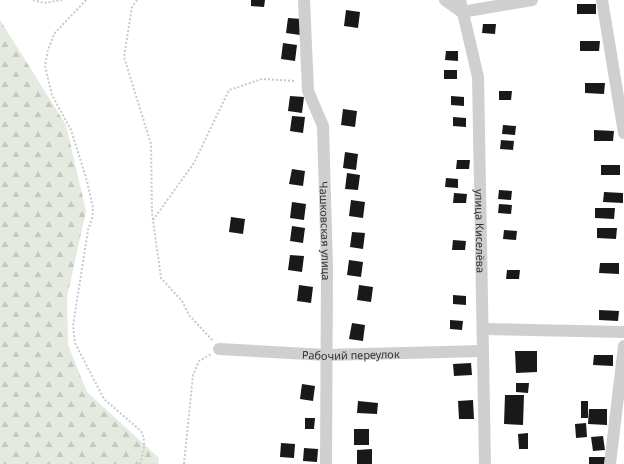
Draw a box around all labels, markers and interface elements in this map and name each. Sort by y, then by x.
street label: Чашковская улица [317,181,335,281]
street label: улица Киселёва [473,189,489,273]
street label: Рабочий переулок [302,346,400,363]

